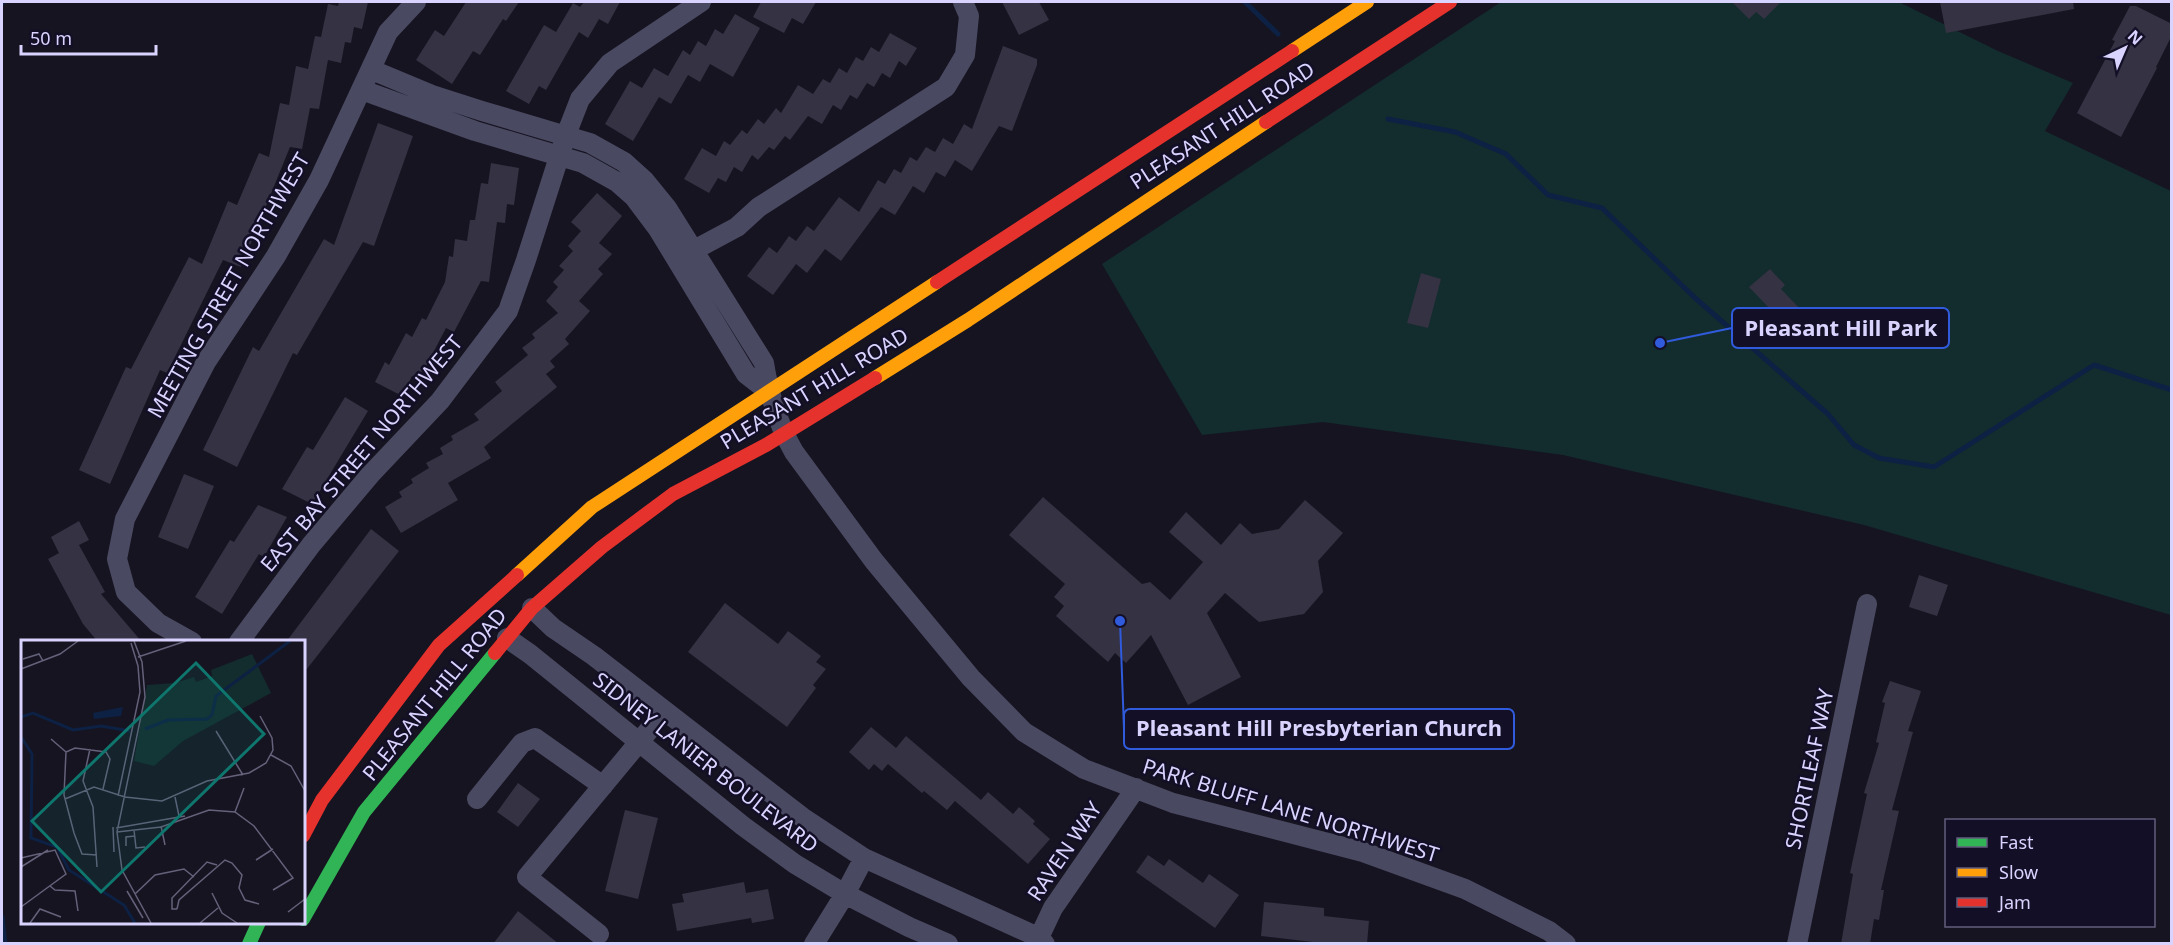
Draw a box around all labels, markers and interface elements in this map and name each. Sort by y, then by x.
scale bar [21,18,156,56]
north arrow [2095,18,2155,78]
text: N [2123,25,2148,50]
text: 50 m [30,26,72,50]
street label: PLEASANT HILL ROAD [1124,55,1320,195]
street label: MEETING STREET NORTHWEST [140,147,316,423]
callout: Pleasant Hill Park [1732,308,1949,348]
text: Pleasant Hill Park [1745,312,1938,342]
street label: PLEASANT HILL ROAD [715,321,913,455]
street label: EAST BAY STREET NORTHWEST [254,329,469,577]
street label: PLEASANT HILL ROAD [356,602,512,786]
inset map [21,640,304,924]
street label: SIDNEY LANIER BOULEVARD [588,665,824,859]
street label: SHORTLEAF WAY [1778,686,1840,852]
callout: Pleasant Hill Presbyterian Church [1124,709,1514,749]
text: Pleasant Hill Presbyterian Church [1136,712,1502,742]
street label: PARK BLUFF LANE NORTHWEST [1140,752,1443,869]
street label: RAVEN WAY [1020,796,1108,906]
legend [1945,819,2155,927]
text: Fast [1999,830,2034,854]
text: Slow [1999,860,2038,884]
text: Jam [1997,890,2031,914]

